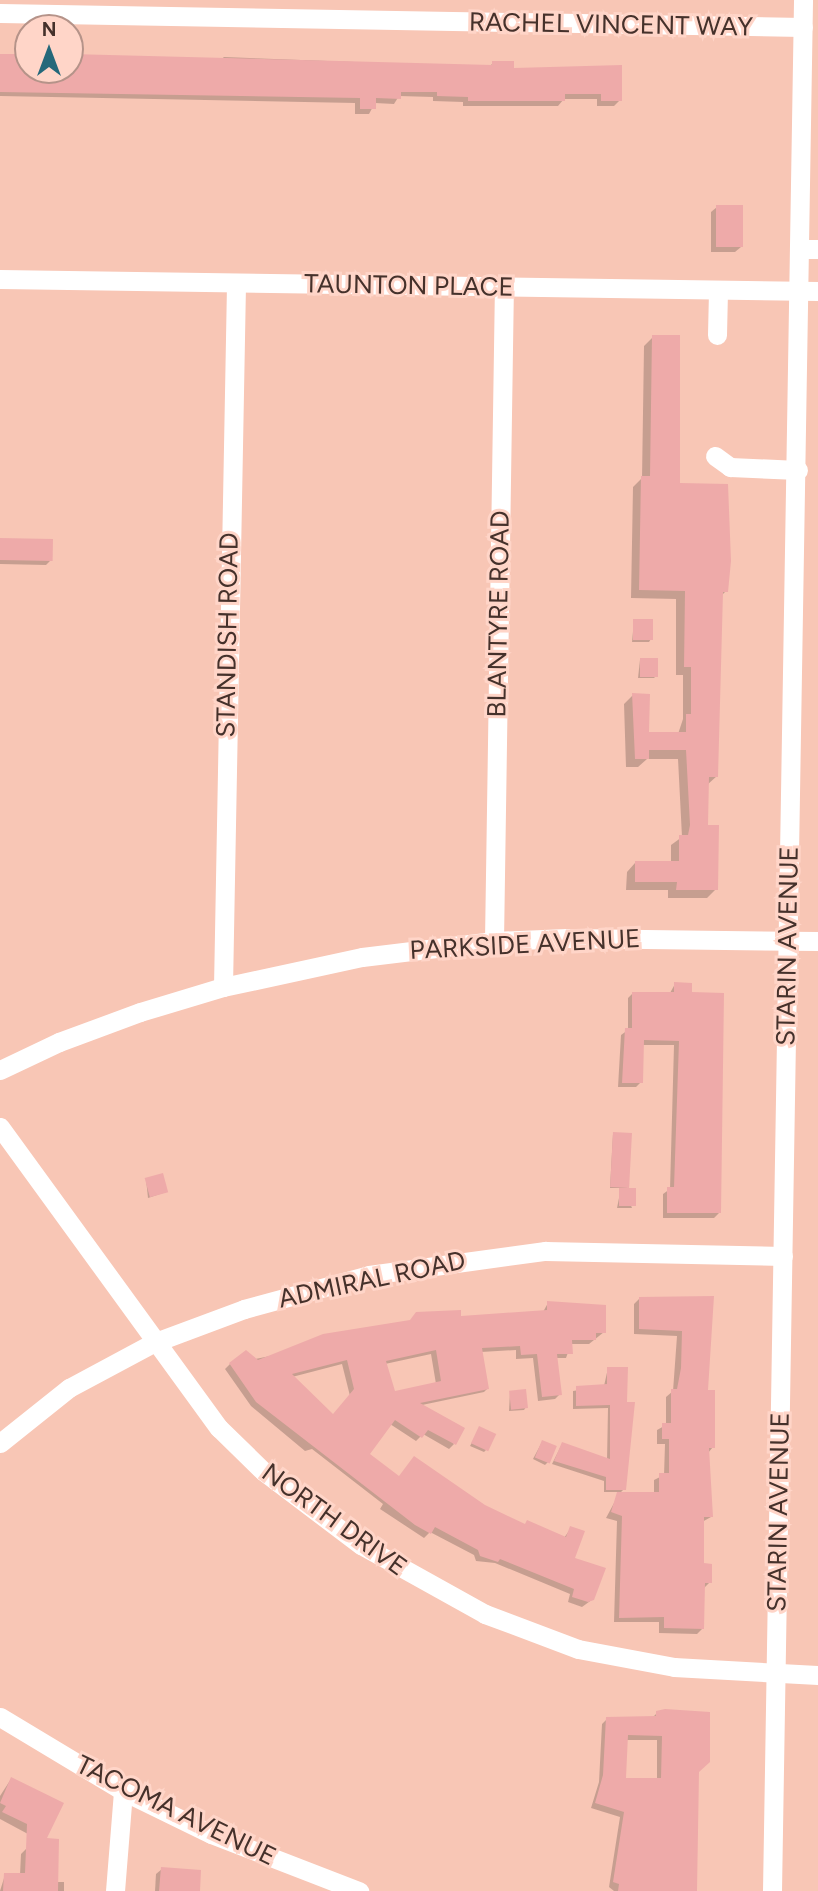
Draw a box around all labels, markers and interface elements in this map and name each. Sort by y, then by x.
street label: RACHEL VINCENT WAY [469,7,753,43]
north arrow [14,14,84,84]
text: N [42,18,56,41]
street label: TAUNTON PLACE [304,269,514,303]
street label: BLANTYRE ROAD [482,510,516,718]
street label: STANDISH ROAD [211,532,245,738]
street label: STARIN AVENUE [771,846,805,1046]
street label: PARKSIDE AVENUE [409,923,641,967]
street label: ADMIRAL ROAD [276,1245,468,1315]
street label: STARIN AVENUE [762,1412,796,1612]
street label: NORTH DRIVE [255,1457,413,1583]
street label: TACOMA AVENUE [71,1749,281,1873]

